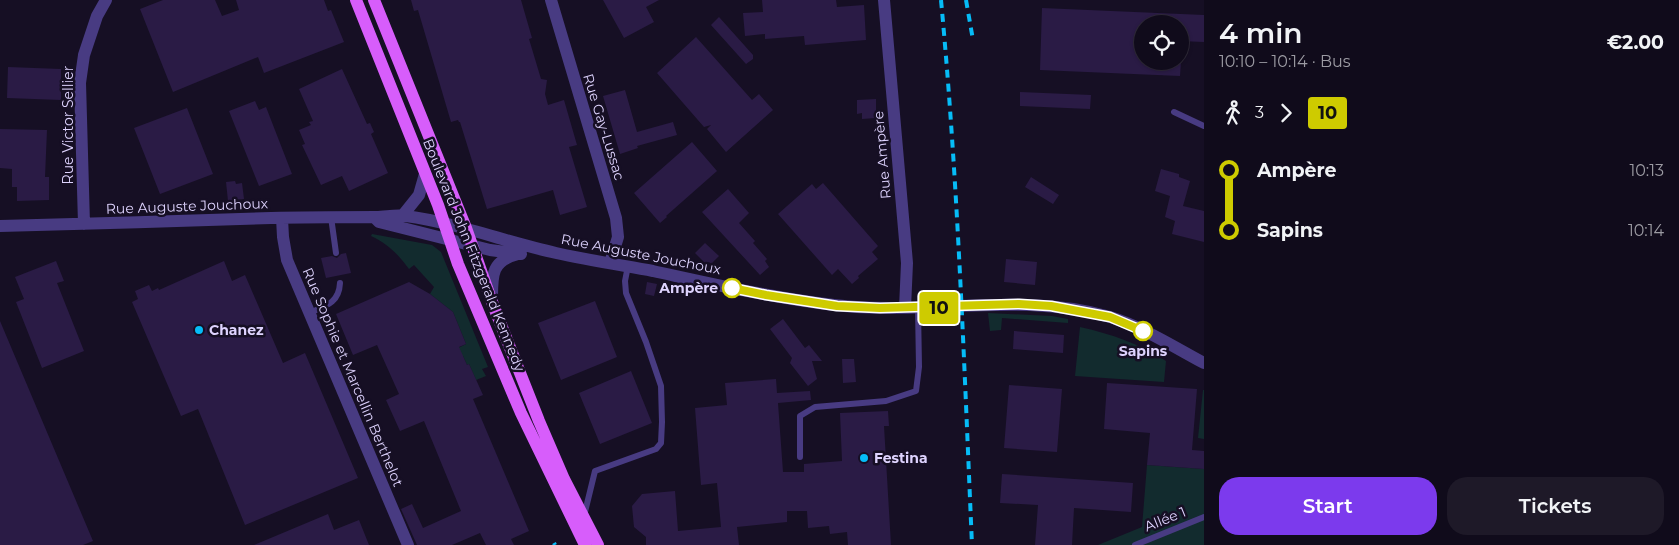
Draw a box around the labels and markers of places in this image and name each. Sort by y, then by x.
marker: Ampère [722,278,742,298]
place label: Ampère [658,279,718,297]
place label: Chanez [209,321,264,339]
marker: Sapins [1133,321,1153,341]
marker: Chanez [193,324,205,336]
place label: Sapins [1119,342,1168,360]
place label: Festina [874,449,928,467]
marker: Festina [858,452,870,464]

